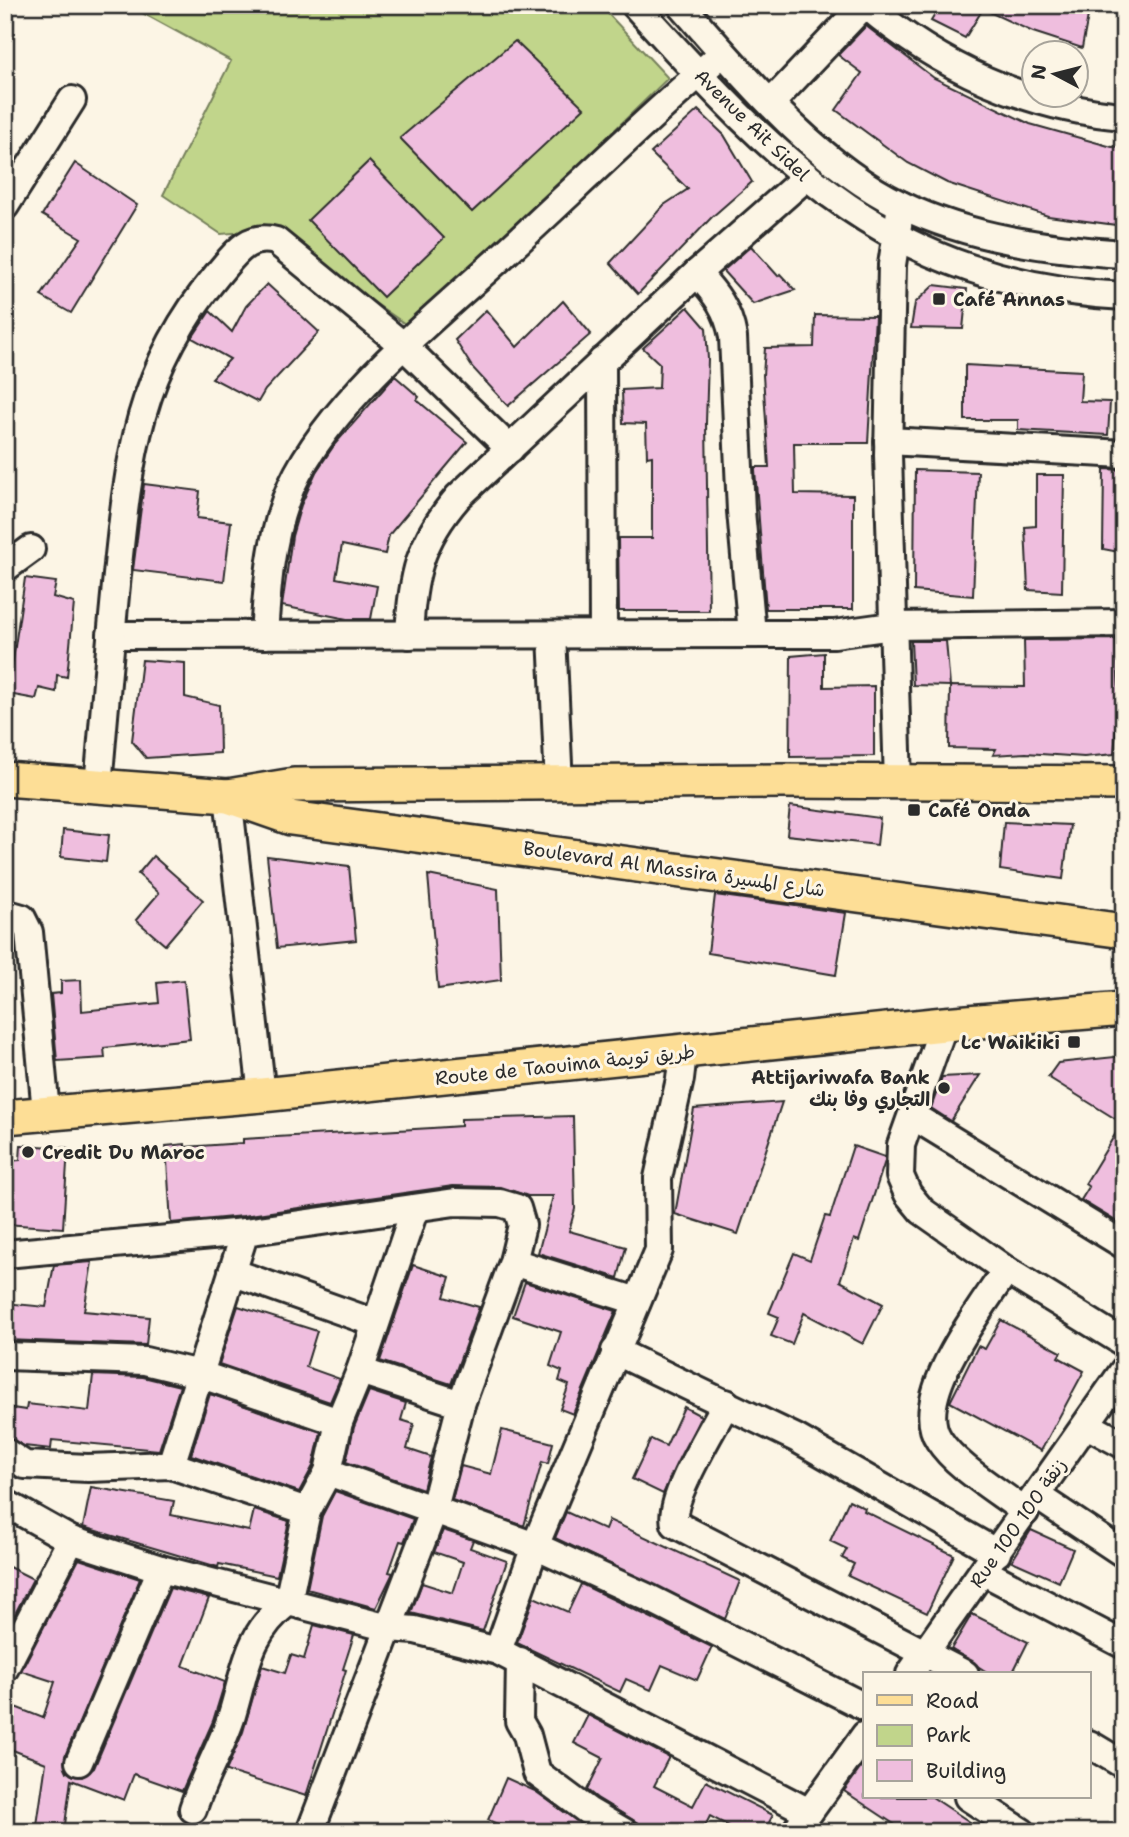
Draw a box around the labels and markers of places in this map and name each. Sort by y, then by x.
place label: Café Annas [953,287,1065,312]
marker: Café Annas [931,291,947,307]
place label: Café Onda [928,798,1030,823]
marker: Café Onda [906,802,922,818]
place label: Lc Waikiki [961,1030,1060,1055]
marker: Lc Waikiki [1066,1034,1082,1050]
place label: Attijariwafa Bank التجاري وفا بنك [751,1065,930,1114]
marker: Attijariwafa Bank التجاري وفا بنك [936,1080,952,1096]
place label: Credit Du Maroc [42,1140,205,1165]
marker: Credit Du Maroc [20,1144,36,1160]

